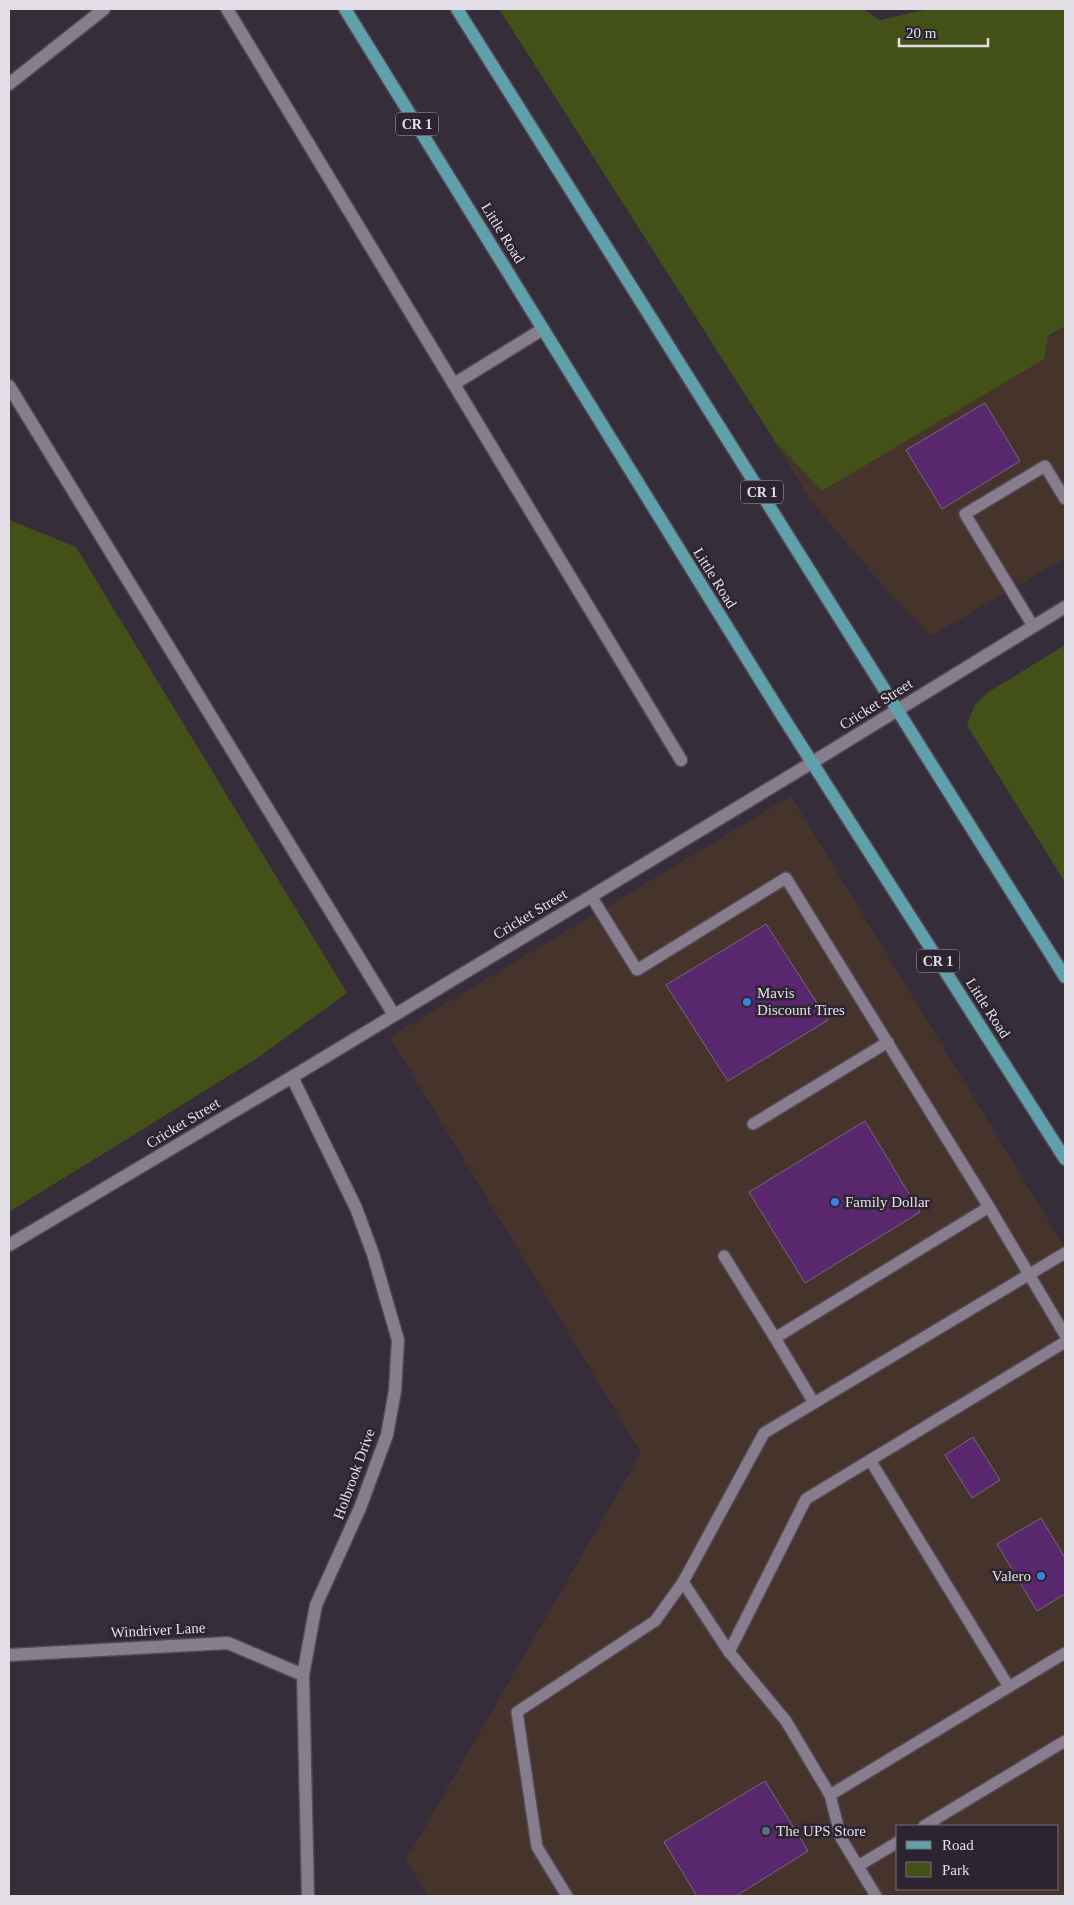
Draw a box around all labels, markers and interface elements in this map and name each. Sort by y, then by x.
scale bar [899,15,988,47]
text: 20 m [906,25,937,41]
road number: CR 1 [396,112,438,136]
street label: Little Road [478,200,528,266]
road number: CR 1 [741,481,783,504]
street label: Little Road [690,545,740,611]
street label: Cricket Street [837,675,916,733]
street label: Cricket Street [490,885,570,942]
road number: CR 1 [917,949,959,972]
street label: Little Road [963,975,1013,1041]
place label: Mavis Discount Tires [757,985,845,1018]
marker: Mavis Discount Tires [741,996,753,1008]
street label: Cricket Street [143,1094,223,1151]
place label: Family Dollar [845,1194,930,1210]
marker: Family Dollar [829,1196,841,1208]
street label: Holbrook Drive [330,1426,378,1522]
place label: Valero [992,1568,1031,1584]
marker: Valero [1035,1570,1047,1582]
street label: Windriver Lane [110,1620,206,1640]
place label: The UPS Store [776,1823,866,1839]
marker: The UPS Store [760,1825,772,1837]
legend [896,1825,1059,1890]
text: Road [942,1837,974,1853]
text: Park [942,1862,970,1878]

